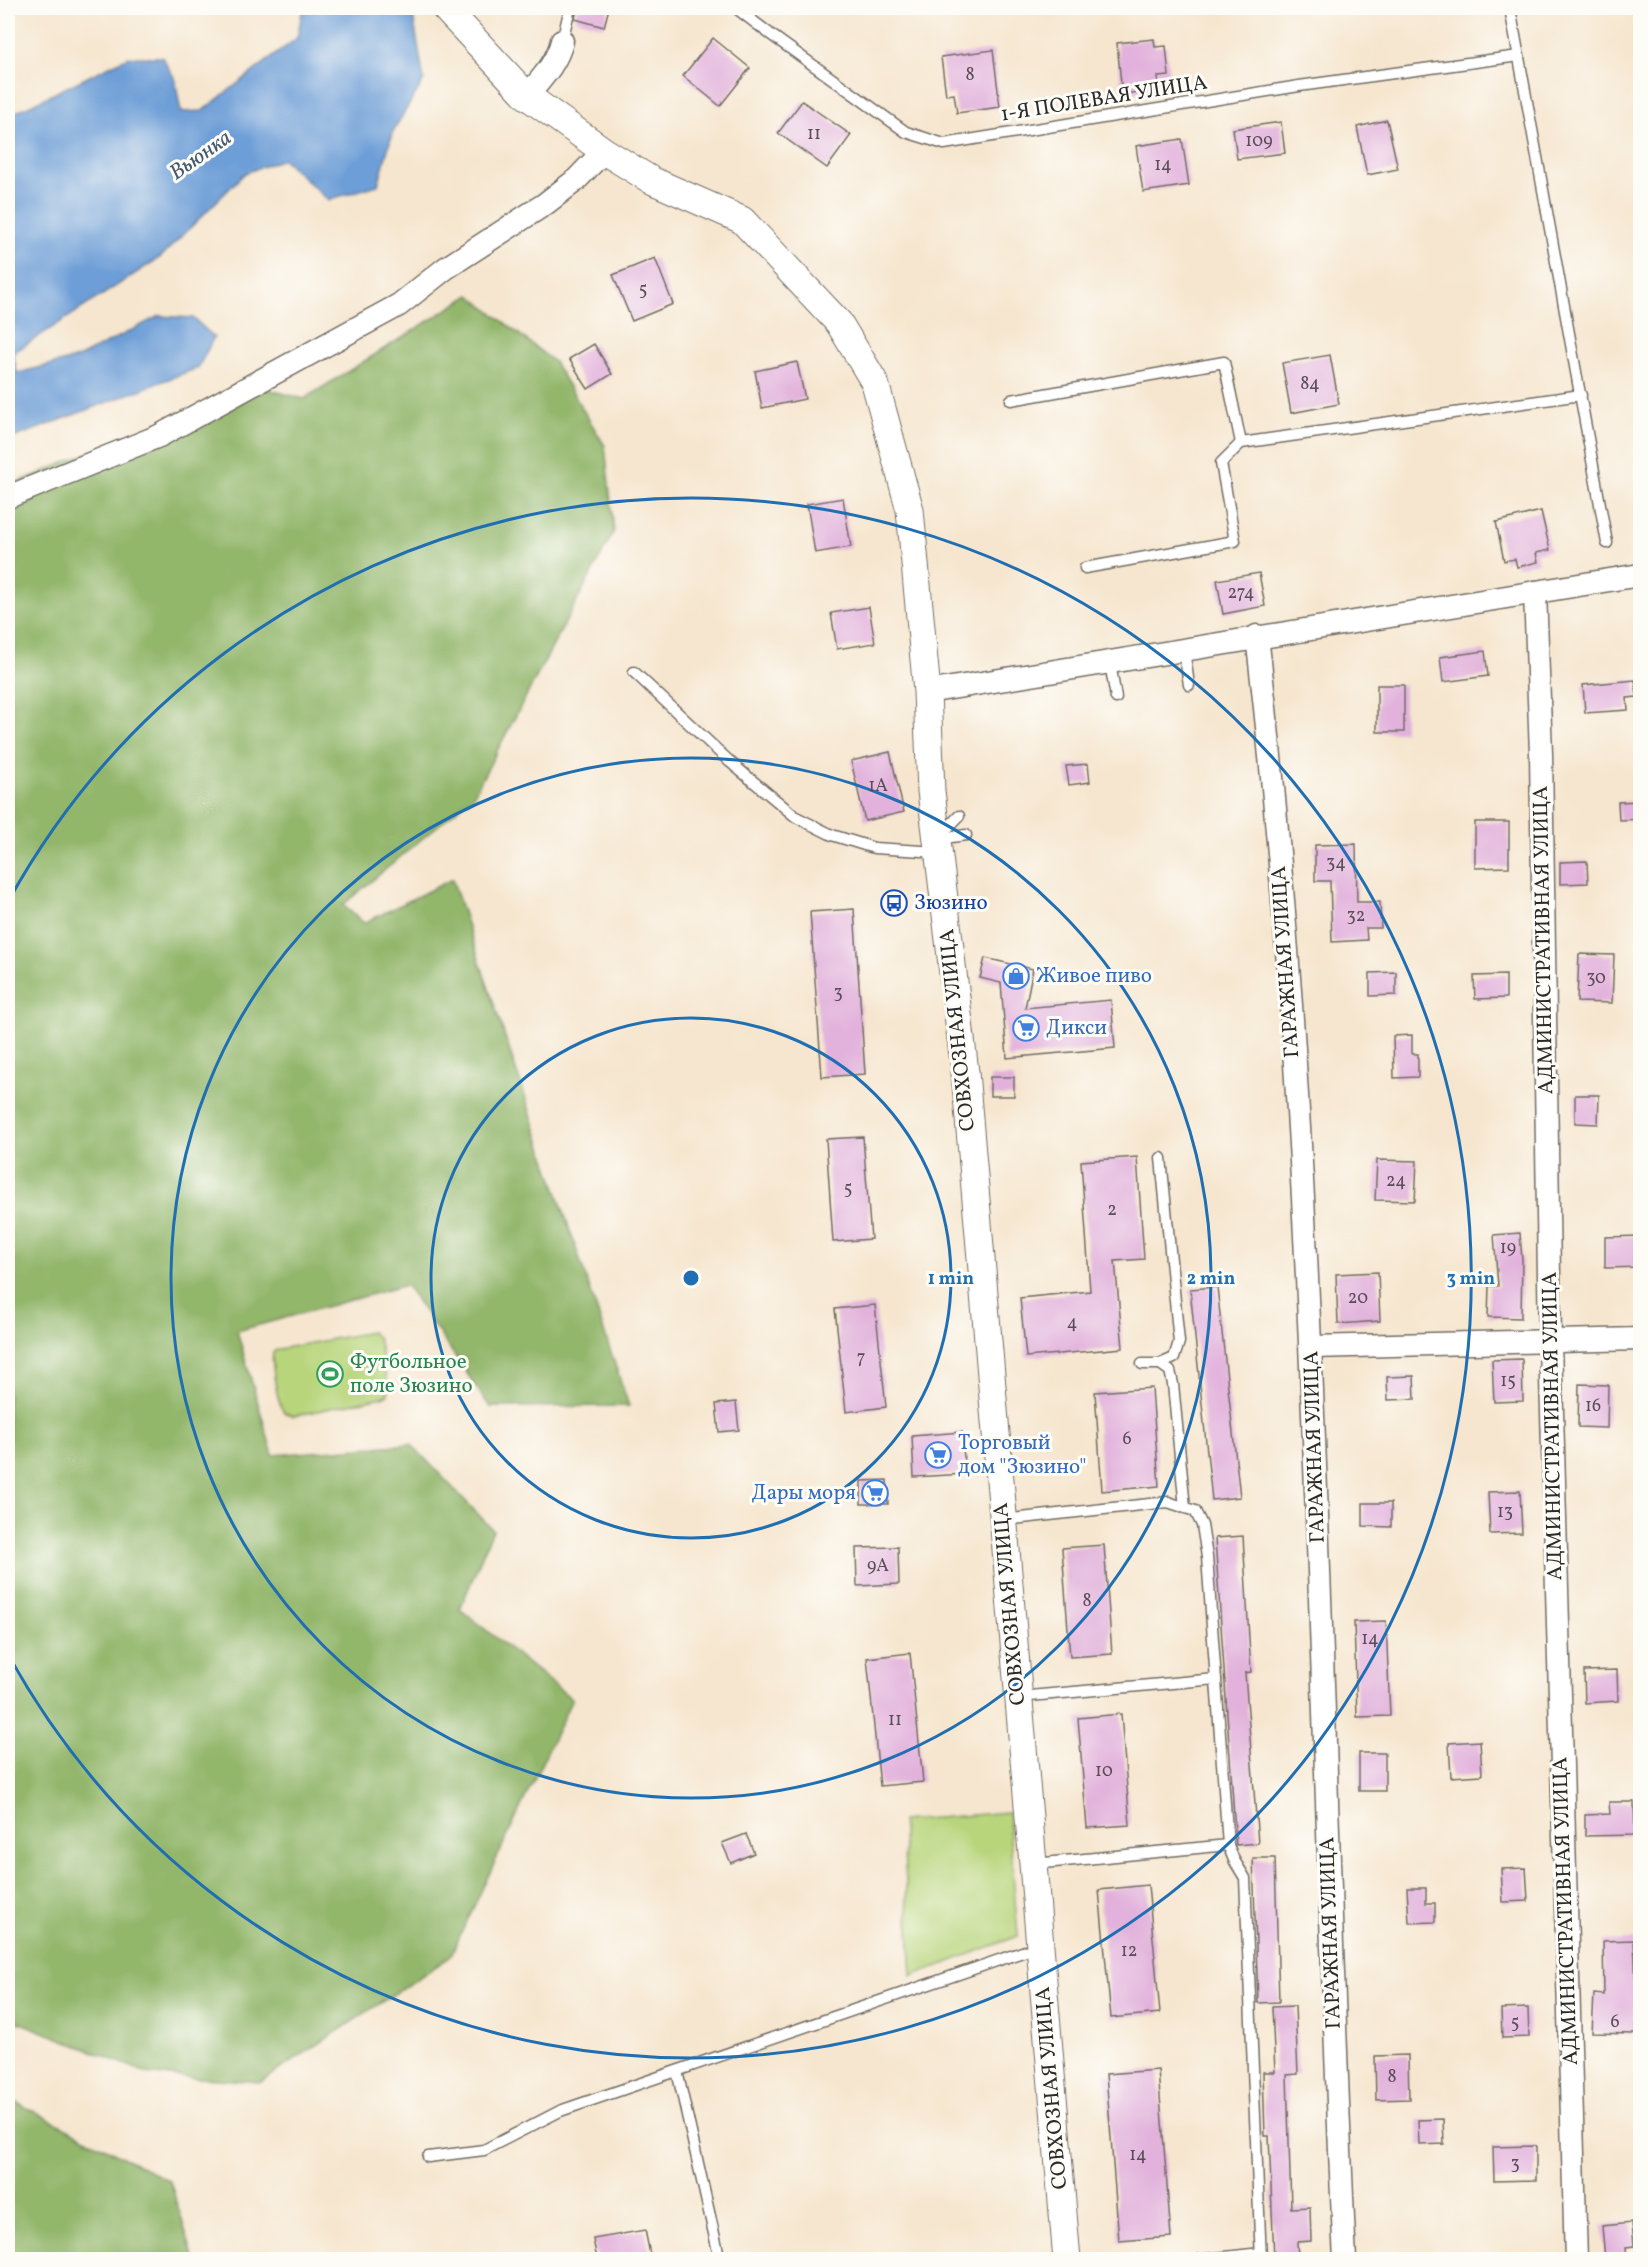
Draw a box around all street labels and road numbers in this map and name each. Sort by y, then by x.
street label: 1-Я ПОЛЕВАЯ УЛИЦА [999,68,1210,130]
street label: АДМИНИСТРАТИВНАЯ УЛИЦА [1527,785,1561,1094]
street label: ГАРАЖНАЯ УЛИЦА [1265,865,1307,1059]
street label: СОВХОЗНАЯ УЛИЦА [933,927,983,1133]
street label: АДМИНИСТРАТИВНАЯ УЛИЦА [1536,1271,1570,1580]
street label: ГАРАЖНАЯ УЛИЦА [1297,1350,1333,1544]
street label: СОВХОЗНАЯ УЛИЦА [987,1501,1033,1707]
street label: АДМИНИСТРАТИВНАЯ УЛИЦА [1546,1756,1586,2066]
street label: ГАРАЖНАЯ УЛИЦА [1313,1836,1349,2030]
street label: СОВХОЗНАЯ УЛИЦА [1029,1985,1075,2191]

